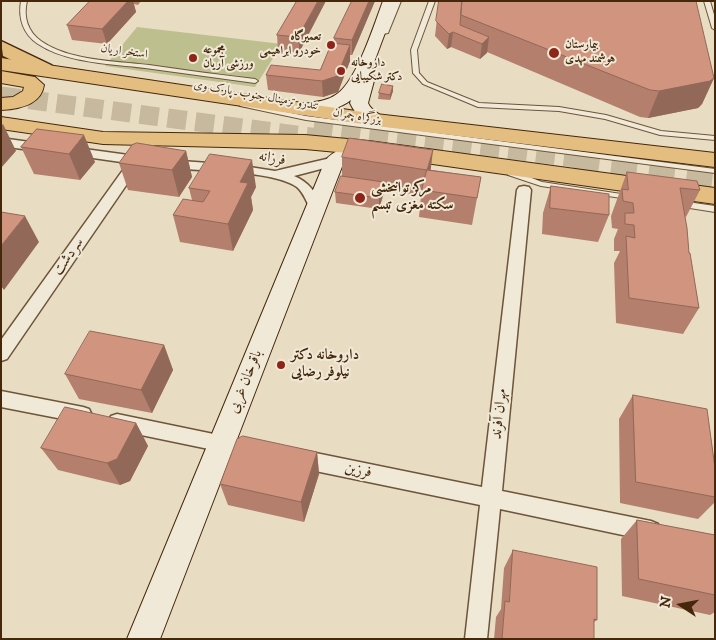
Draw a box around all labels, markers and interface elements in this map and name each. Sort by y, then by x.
place label: تعمیرگاه خودرو ابراهیمی [260,31,321,59]
marker: تعمیرگاه خودرو ابراهیمی [325,39,337,51]
place label: بیمارستان هوشمند مهدی [565,39,615,67]
street label: استخر اریان [100,42,148,62]
place label: مجموعه ورزشی آریان [203,44,254,72]
marker: بیمارستان هوشمند مهدی [547,46,561,60]
marker: مجموعه ورزشی آریان [187,52,199,64]
place label: داروخانه دکتر شکیبایی [351,57,402,85]
marker: داروخانه دکتر شکیبایی [335,65,347,77]
street label: تندرو ترمینال جنوب ـ پارک وی [192,78,320,114]
street label: بزرگراه چمران [332,106,382,128]
street label: فرزانه [257,148,287,170]
place label: مرکز توانبخشی سکته مغزی تبسم [371,180,454,215]
marker: مرکز توانبخشی سکته مغزی تبسم [353,191,367,205]
street label: سردشت [50,235,88,279]
place label: داروخانه دکتر نیلوفر رضایی [291,347,359,382]
street label: باقرخان غربی [225,348,267,416]
marker: داروخانه دکتر نیلوفر رضایی [275,359,287,371]
street label: مهران آفرند [488,388,512,440]
street label: فرزین [343,460,373,482]
north arrow [656,580,706,630]
text: N [656,595,676,609]

